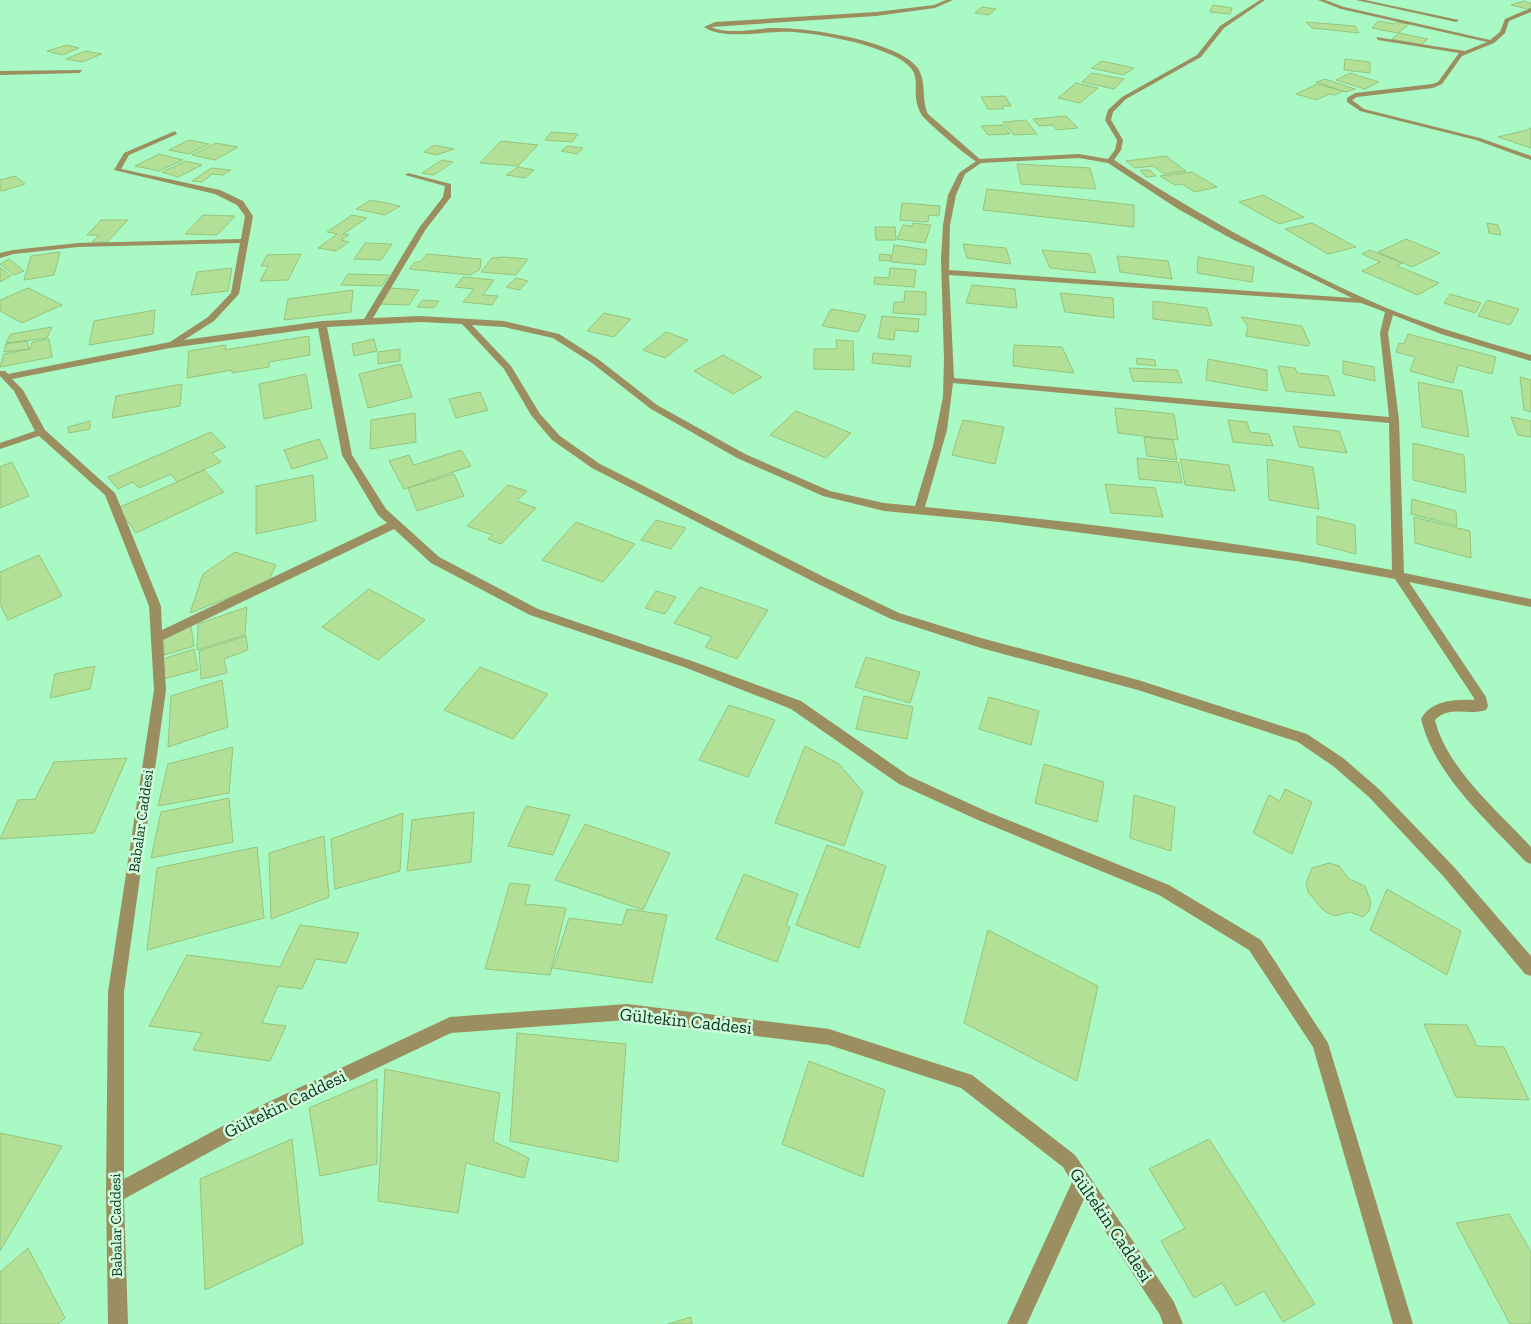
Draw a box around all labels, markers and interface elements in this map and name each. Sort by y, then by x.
street label: Babalar Caddesi [125,769,157,873]
street label: Gültekin Caddesi [619,1003,753,1039]
street label: Gültekin Caddesi [221,1065,349,1143]
street label: Gültekin Caddesi [1065,1164,1157,1286]
street label: Babalar Caddesi [106,1173,126,1277]

